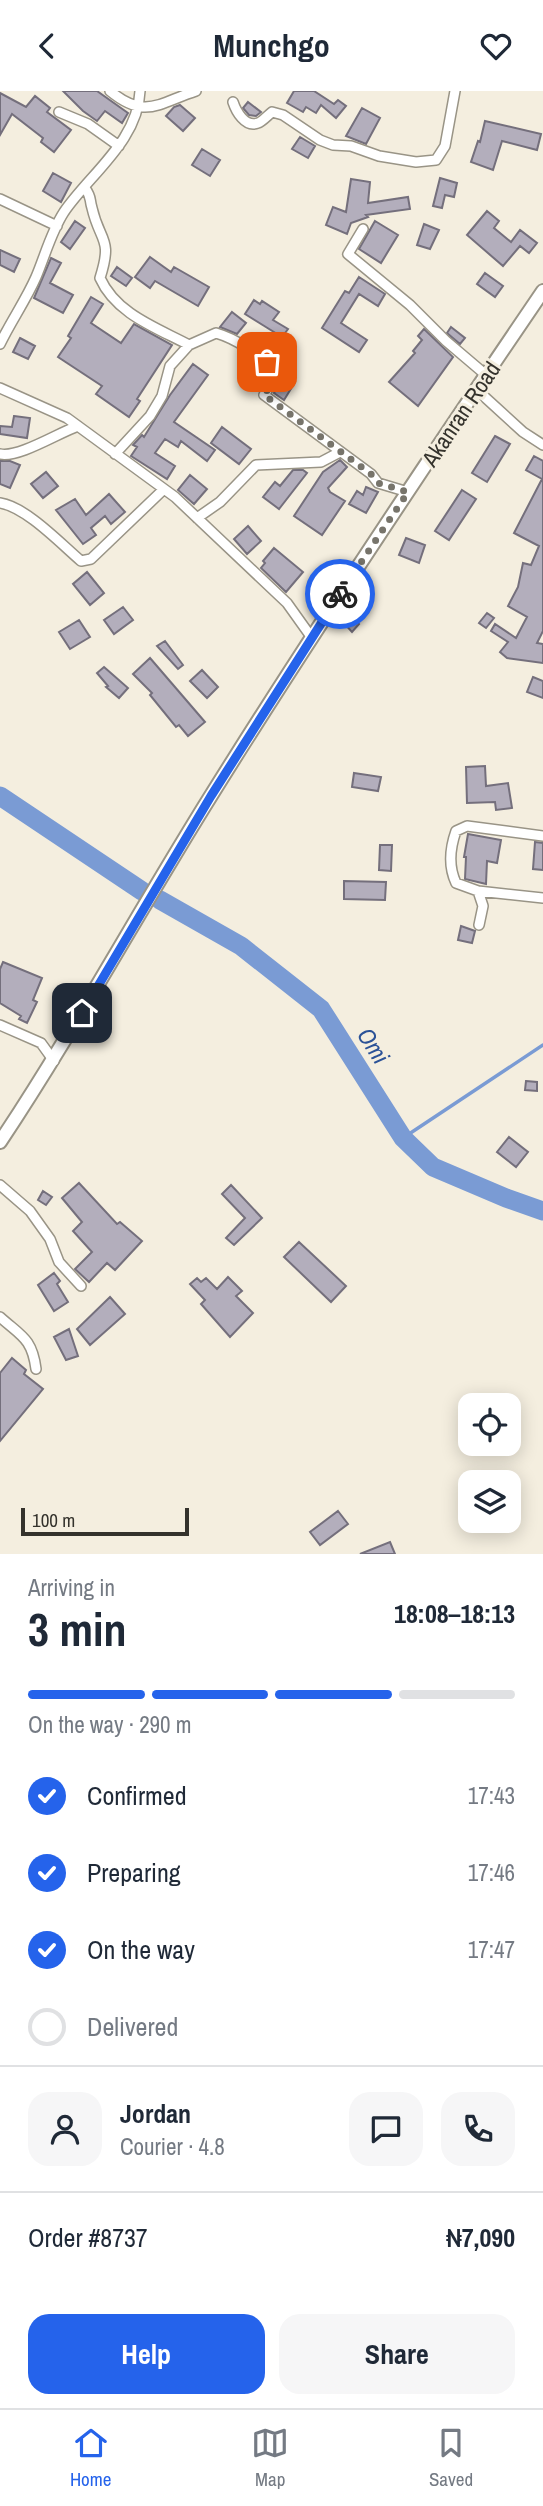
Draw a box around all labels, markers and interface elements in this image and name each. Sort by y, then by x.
text: Munchgo [213,24,330,67]
icon: back [28,27,66,65]
icon: heart [477,27,515,65]
pin [237,332,297,392]
icon: bag [248,343,286,381]
street label: Akanran Road [413,355,507,473]
courier [305,559,375,629]
icon: bike [321,575,359,613]
pin [52,983,112,1043]
icon: home [63,994,101,1032]
water label: Omi [350,1021,398,1070]
map controls [458,1393,521,1533]
button: locate [458,1393,521,1456]
button: layers [458,1470,521,1533]
scale bar [21,1505,189,1537]
text: 100 m [32,1507,75,1533]
text: Arriving in [28,1572,115,1603]
text: 18:08–18:13 [394,1596,515,1631]
text: 3 min [28,1598,127,1660]
text: On the way · 290 m [28,1709,192,1740]
icon: check [28,1777,66,1815]
text: Confirmed [87,1778,187,1813]
text: 17:43 [468,1780,515,1811]
icon: check [28,1854,66,1892]
text: Preparing [87,1855,181,1890]
text: 17:46 [468,1857,515,1888]
icon: check [28,1931,66,1969]
text: On the way [87,1932,195,1967]
text: 17:47 [468,1934,515,1965]
text: Delivered [87,2009,178,2044]
button: person [28,2092,102,2166]
button: chat [349,2092,423,2166]
button: phone [441,2092,515,2166]
text: Jordan [120,2096,191,2131]
text: Courier · 4.8 [120,2131,225,2162]
text: Order #8737 [28,2220,148,2255]
text: ₦7,090 [446,2220,515,2255]
button: Help [28,2314,265,2394]
button: Share [279,2314,515,2394]
tab: Home [70,2424,111,2492]
tab: Map [251,2424,289,2492]
tab: Saved [429,2424,473,2492]

